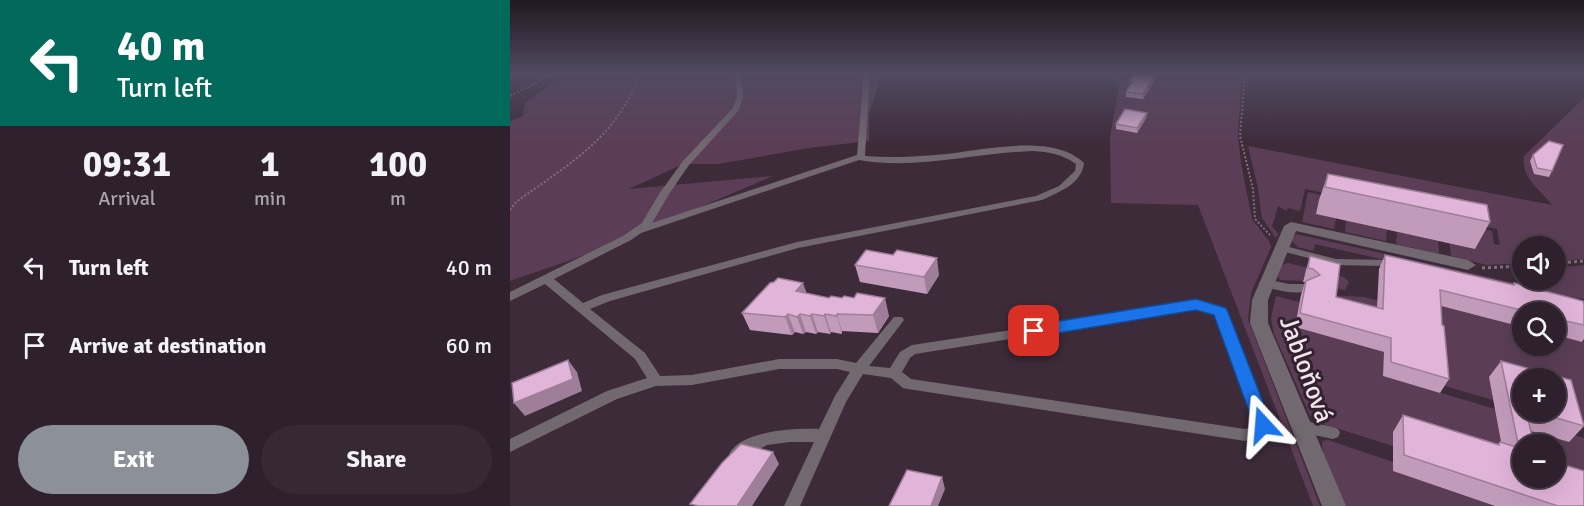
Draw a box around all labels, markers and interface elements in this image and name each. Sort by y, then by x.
text: 40 m [117,21,206,72]
icon: left [18,24,96,102]
text: Turn left [117,72,212,105]
text: 09:31 [83,142,171,187]
text: 1 [260,142,280,187]
text: 100 [369,142,427,187]
text: Arrival [98,186,156,211]
text: min [254,186,286,211]
text: m [390,186,406,211]
map controls [1512,236,1566,488]
button: sound [1512,236,1566,290]
icon: left [18,251,51,284]
text: Turn left [69,254,149,281]
text: 40 m [446,254,492,281]
button: search [1512,302,1566,356]
pin [1008,305,1059,356]
street label: Jabloňová [1272,312,1340,427]
icon: arrive [1017,314,1050,347]
icon: arrive [18,329,51,362]
text: Arrive at destination [69,332,266,359]
text: 60 m [446,332,492,359]
button: + [1512,368,1566,422]
position arrow [1231,393,1295,457]
button: Exit [18,425,249,494]
button: Share [261,425,492,494]
button: − [1512,434,1566,488]

